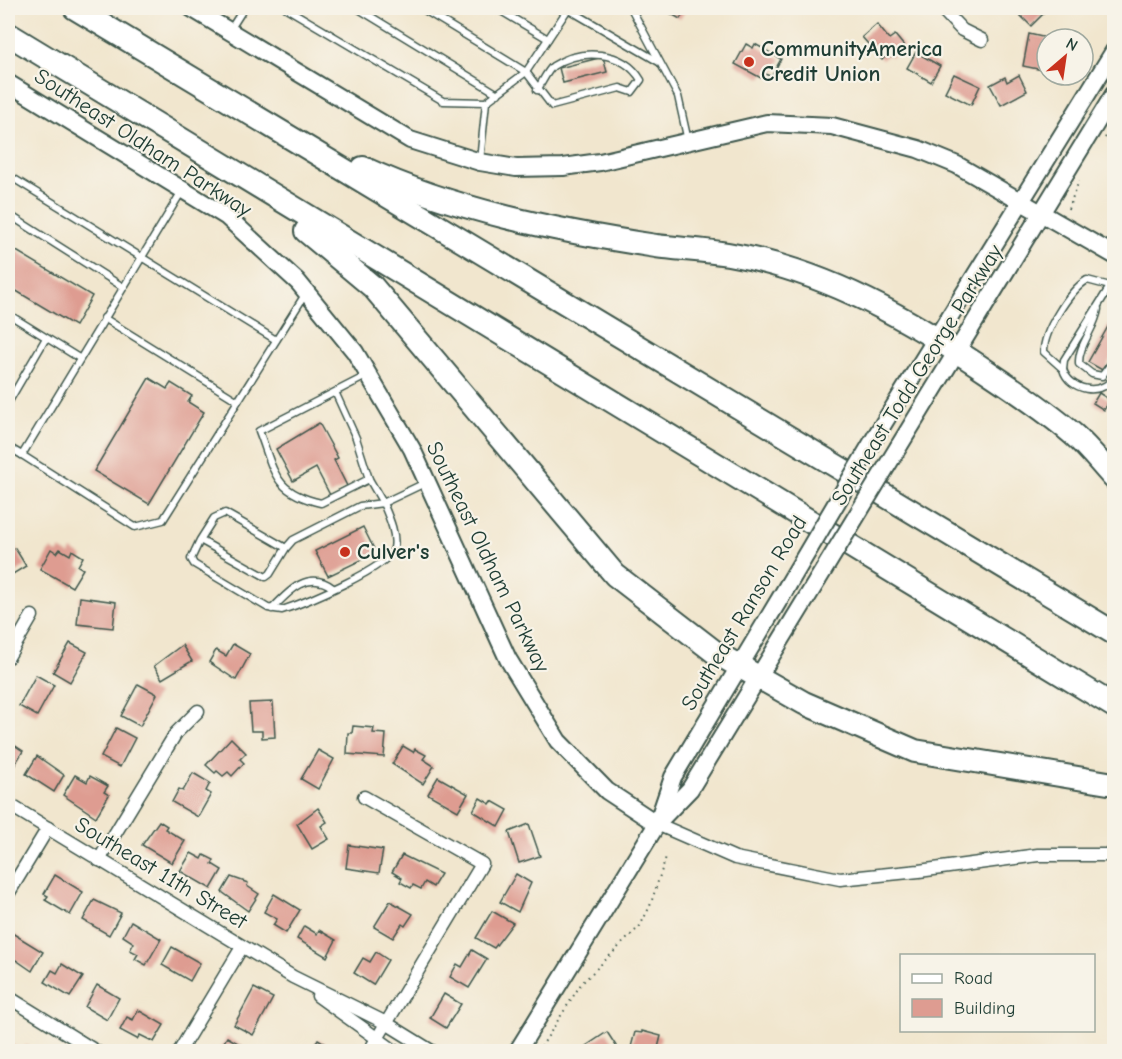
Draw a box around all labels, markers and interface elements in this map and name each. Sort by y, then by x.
north arrow [1035,27,1095,87]
text: N [1063,34,1081,55]
place label: CommunityAmerica Credit Union [761,36,943,87]
marker: CommunityAmerica Credit Union [742,55,756,69]
street label: Southeast Oldham Parkway [30,63,257,223]
street label: Southeast Todd George Parkway [826,240,1008,510]
street label: Southeast Oldham Parkway [421,437,555,677]
street label: Southeast Ranson Road [676,511,812,715]
place label: Culver's [357,539,429,565]
marker: Culver's [338,545,352,559]
street label: Southeast 11th Street [70,811,252,935]
legend [900,954,1095,1032]
text: Road [954,968,993,989]
text: Building [954,998,1016,1019]

